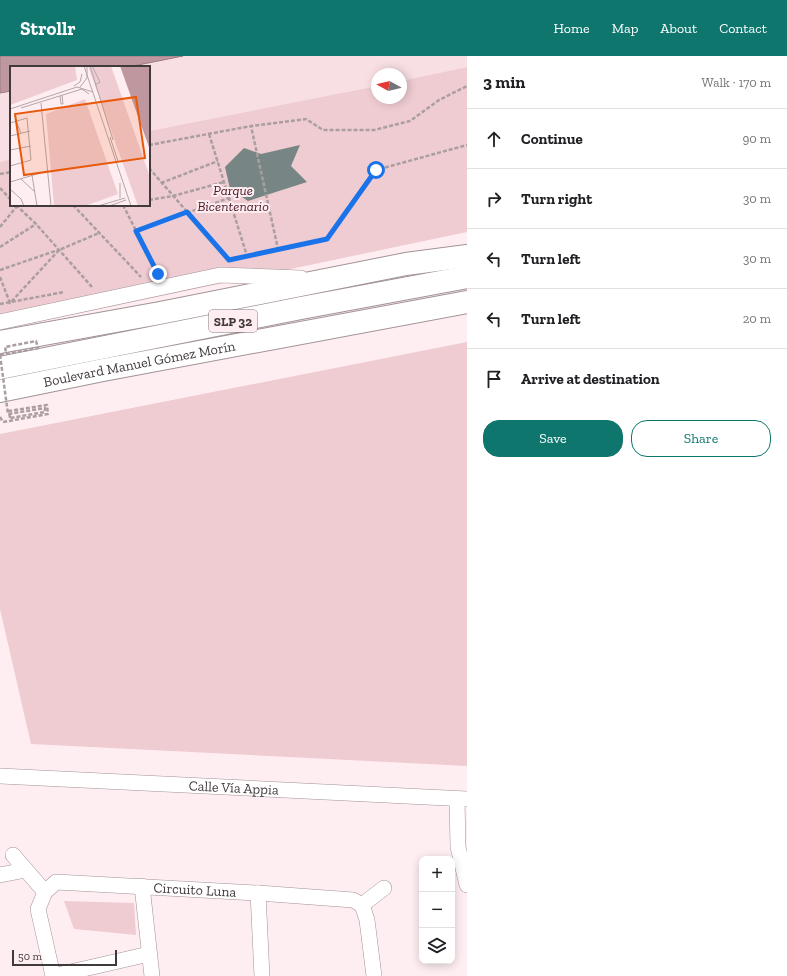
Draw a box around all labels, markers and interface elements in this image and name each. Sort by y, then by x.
text: Strollr [20,17,76,40]
text: Home [554,20,590,37]
text: Map [612,20,638,37]
text: About [660,20,697,37]
text: Contact [719,20,767,37]
inset map [10,66,150,206]
north arrow [371,68,407,104]
text: 3 min [483,72,525,92]
text: Walk · 170 m [702,75,771,90]
icon: ahead [483,128,505,150]
text: Continue [521,130,583,148]
text: 90 m [742,131,771,146]
route start [367,161,385,179]
park label: Parque Bicentenario [197,182,269,215]
icon: right [483,188,505,210]
text: Turn right [521,190,592,208]
text: 30 m [743,191,771,206]
icon: left [483,248,505,270]
text: Turn left [521,250,581,268]
text: 30 m [743,251,771,266]
route end [149,265,167,283]
icon: left [483,308,505,330]
road number: SLP 32 [209,310,257,332]
text: Turn left [521,310,581,328]
text: 20 m [743,311,771,326]
street label: Boulevard Manuel Gómez Morín [42,337,237,391]
icon: arrive [483,368,505,390]
text: Arrive at destination [521,370,660,388]
button: Save [483,420,623,457]
button: Share [631,420,771,457]
street label: Calle Vía Appia [188,777,279,799]
map controls [419,856,455,964]
button: + [419,856,455,892]
street label: Circuito Luna [153,879,237,901]
button: − [419,892,455,928]
button: layers [419,928,455,964]
scale bar [12,948,117,967]
text: 50 m [18,950,42,963]

